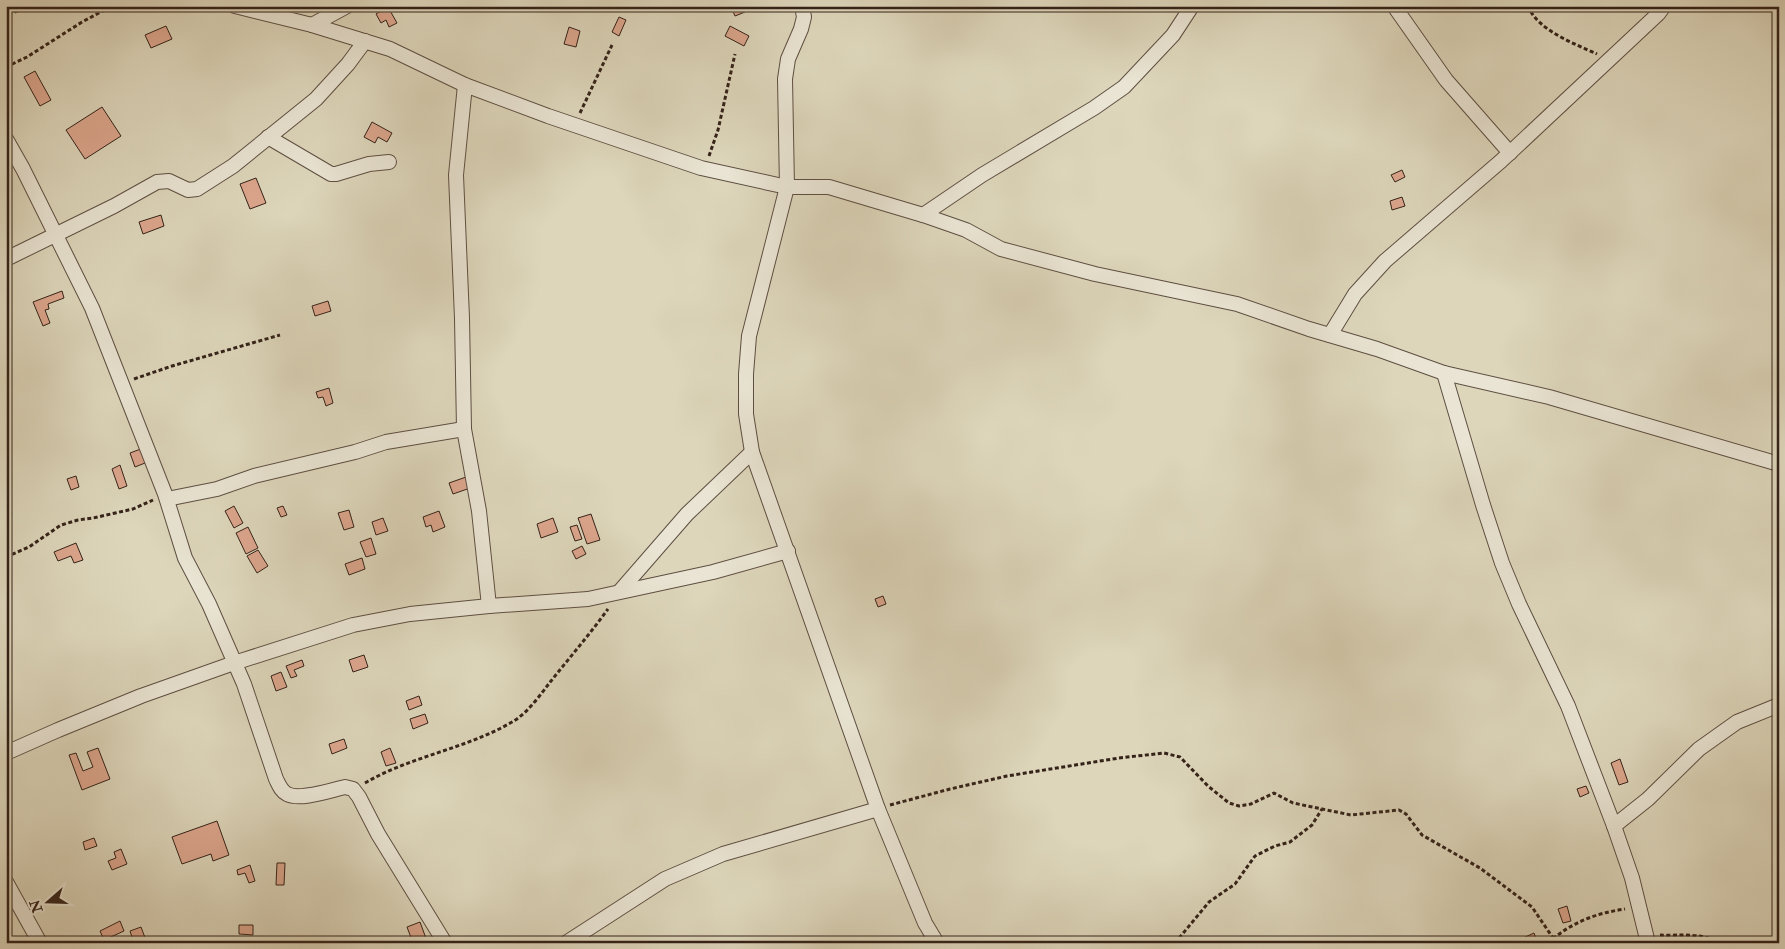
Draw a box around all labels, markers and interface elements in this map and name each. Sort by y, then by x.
north arrow [22,876,72,926]
text: N [26,897,47,916]

